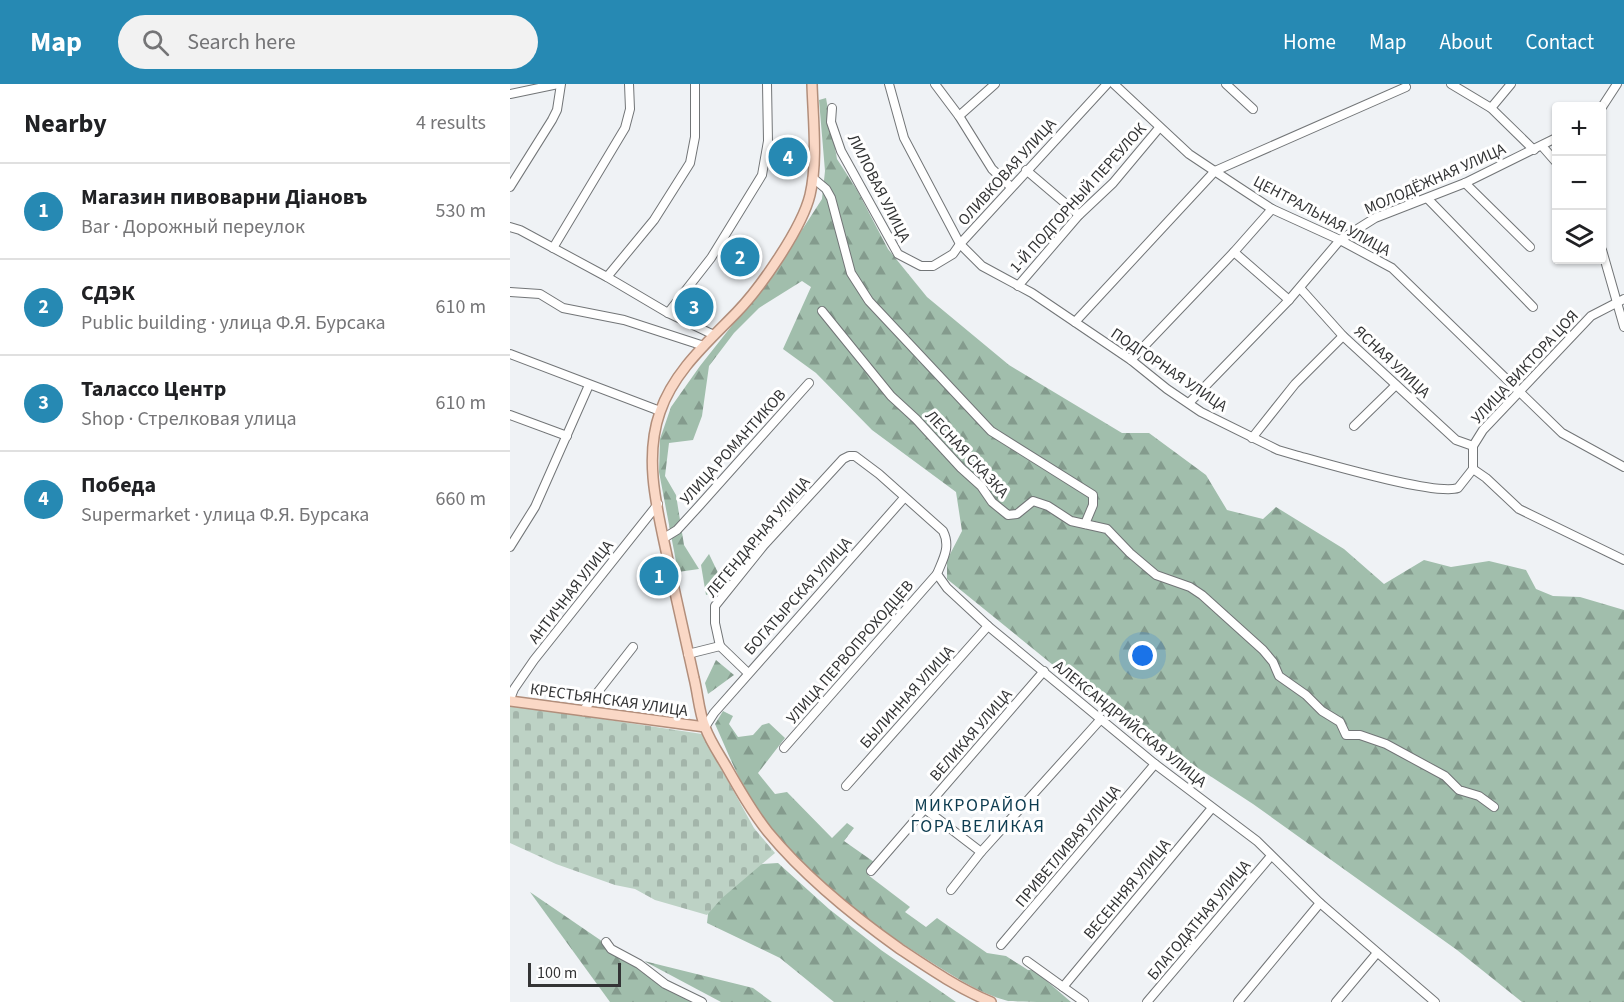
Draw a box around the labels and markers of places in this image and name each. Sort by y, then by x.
pin: 4 [768,134,808,180]
pin: 2 [720,234,760,279]
pin: 3 [674,284,714,330]
pin: 1 [640,554,678,598]

